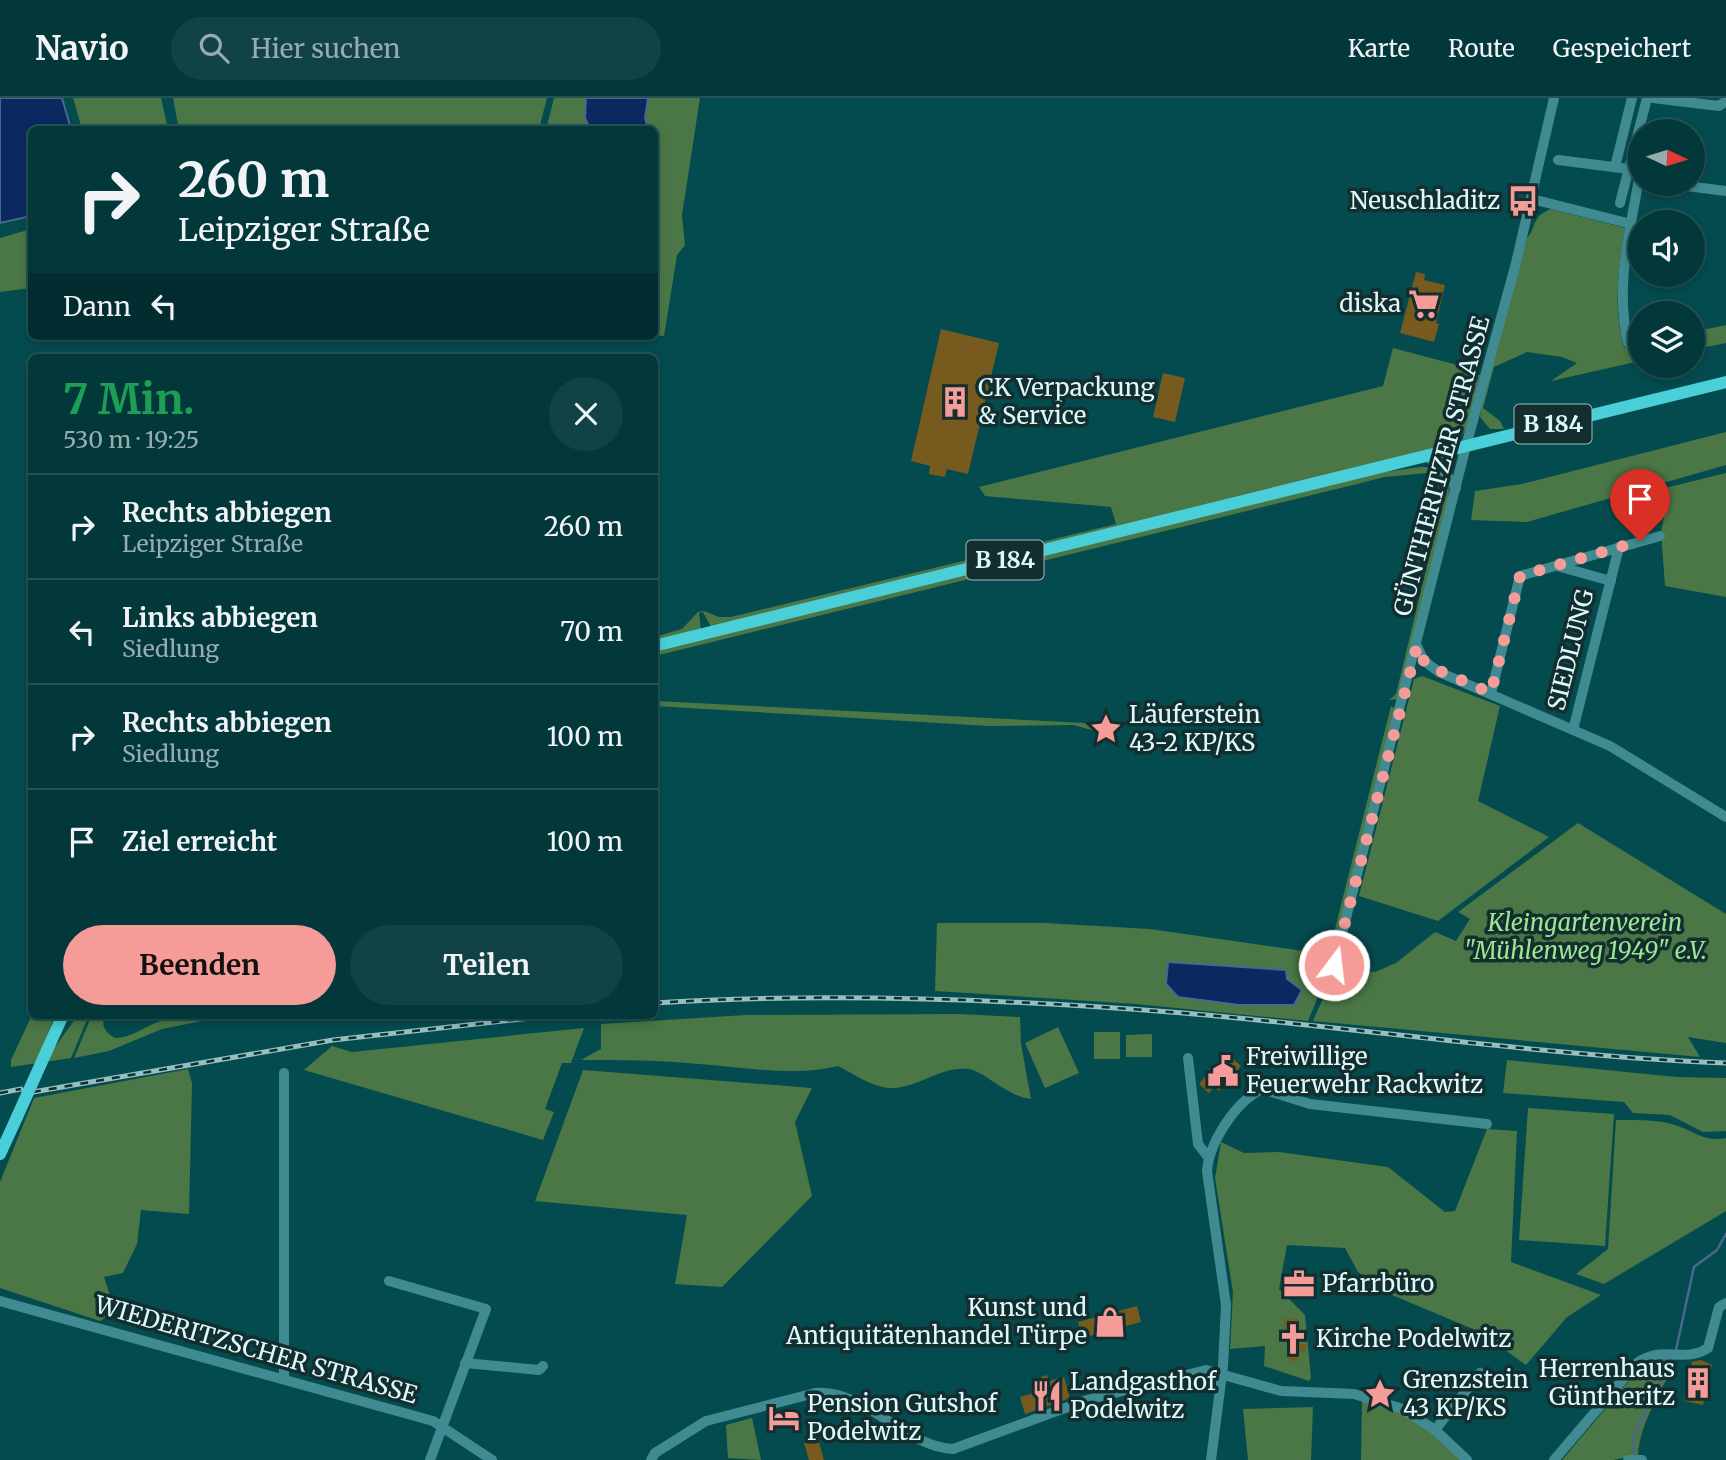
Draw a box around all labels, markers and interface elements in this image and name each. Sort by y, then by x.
search box [171,17,661,80]
text: Navio [35,28,129,69]
icon: search [195,29,233,67]
text: Hier suchen [251,32,401,65]
text: Karte [1348,33,1410,64]
text: Route [1448,33,1515,64]
text: Gespeichert [1553,33,1691,64]
north arrow [1628,119,1704,196]
map controls [1628,119,1705,378]
text: 260 m [178,149,329,210]
icon: right [63,154,154,245]
bus stop icon: Neuschladitz [1506,184,1540,218]
place label: Neuschladitz [1350,185,1500,216]
text: Leipziger Straße [178,210,430,250]
button: sound [1628,210,1705,287]
icon: left [145,287,183,325]
supermarket icon: diska [1407,287,1441,321]
place label: diska [1339,288,1401,319]
text: Dann [63,290,131,323]
button: layers [1628,301,1705,378]
street label: GÜNTHERITZER STRASSE [1387,312,1497,619]
place label: CK Verpackung & Service [978,372,1155,431]
text: 7 Min. [63,373,195,425]
button: close [549,377,623,451]
building icon: CK Verpackung & Service [938,385,972,419]
road number: B 184 [1514,404,1592,444]
text: 530 m · 19:25 [63,425,199,454]
pin [1610,469,1670,541]
icon: arrive [1621,480,1659,518]
text: Rechts abbiegen [122,496,332,529]
icon: right [63,508,101,546]
text: 260 m [544,510,623,543]
text: Leipziger Straße [122,529,303,558]
road number: B 184 [967,540,1044,580]
street label: SIEDLUNG [1540,585,1601,714]
text: Links abbiegen [122,601,318,634]
icon: left [63,613,101,651]
text: 70 m [560,615,623,648]
text: Siedlung [122,634,219,663]
place label: Läuferstein 43-2 KP/KS [1129,699,1261,758]
text: Rechts abbiegen [122,706,332,739]
place icon: Läuferstein 43-2 KP/KS [1089,712,1123,746]
icon: right [63,718,101,756]
text: 100 m [547,720,623,753]
text: Siedlung [122,739,219,768]
icon: arrive [63,823,101,861]
text: Ziel erreicht [122,825,277,858]
text: 100 m [547,825,623,858]
park label: Kleingartenverein "Mühlenweg 1949" e.V. [1463,907,1707,966]
button: Beenden [63,925,336,1005]
button: Teilen [350,925,623,1005]
position arrow [1297,928,1371,1002]
place label: Freiwillige Feuerwehr Rackwitz [1246,1041,1483,1100]
public building icon: Freiwillige Feuerwehr Rackwitz [1206,1054,1240,1088]
office icon: Pfarrbüro [1282,1267,1316,1301]
place label: Pfarrbüro [1322,1268,1434,1299]
street label: WIEDERITZSCHER STRASSE [90,1288,422,1411]
place label: Kunst und Antiquitätenhandel Türpe [785,1292,1087,1351]
shop icon: Kunst und Antiquitätenhandel Türpe [1093,1305,1127,1339]
church icon: Kirche Podelwitz [1276,1322,1310,1356]
place label: Kirche Podelwitz [1316,1323,1511,1354]
place label: Herrenhaus Güntheritz [1539,1353,1675,1412]
place label: Grenzstein 43 KP/KS [1403,1364,1529,1423]
place label: Landgasthof Podelwitz [1070,1366,1217,1425]
building icon: Herrenhaus Güntheritz [1681,1366,1715,1400]
place icon: Grenzstein 43 KP/KS [1363,1377,1397,1411]
restaurant icon: Landgasthof Podelwitz [1030,1379,1064,1413]
place label: Pension Gutshof Podelwitz [807,1388,998,1447]
hotel icon: Pension Gutshof Podelwitz [767,1401,801,1435]

